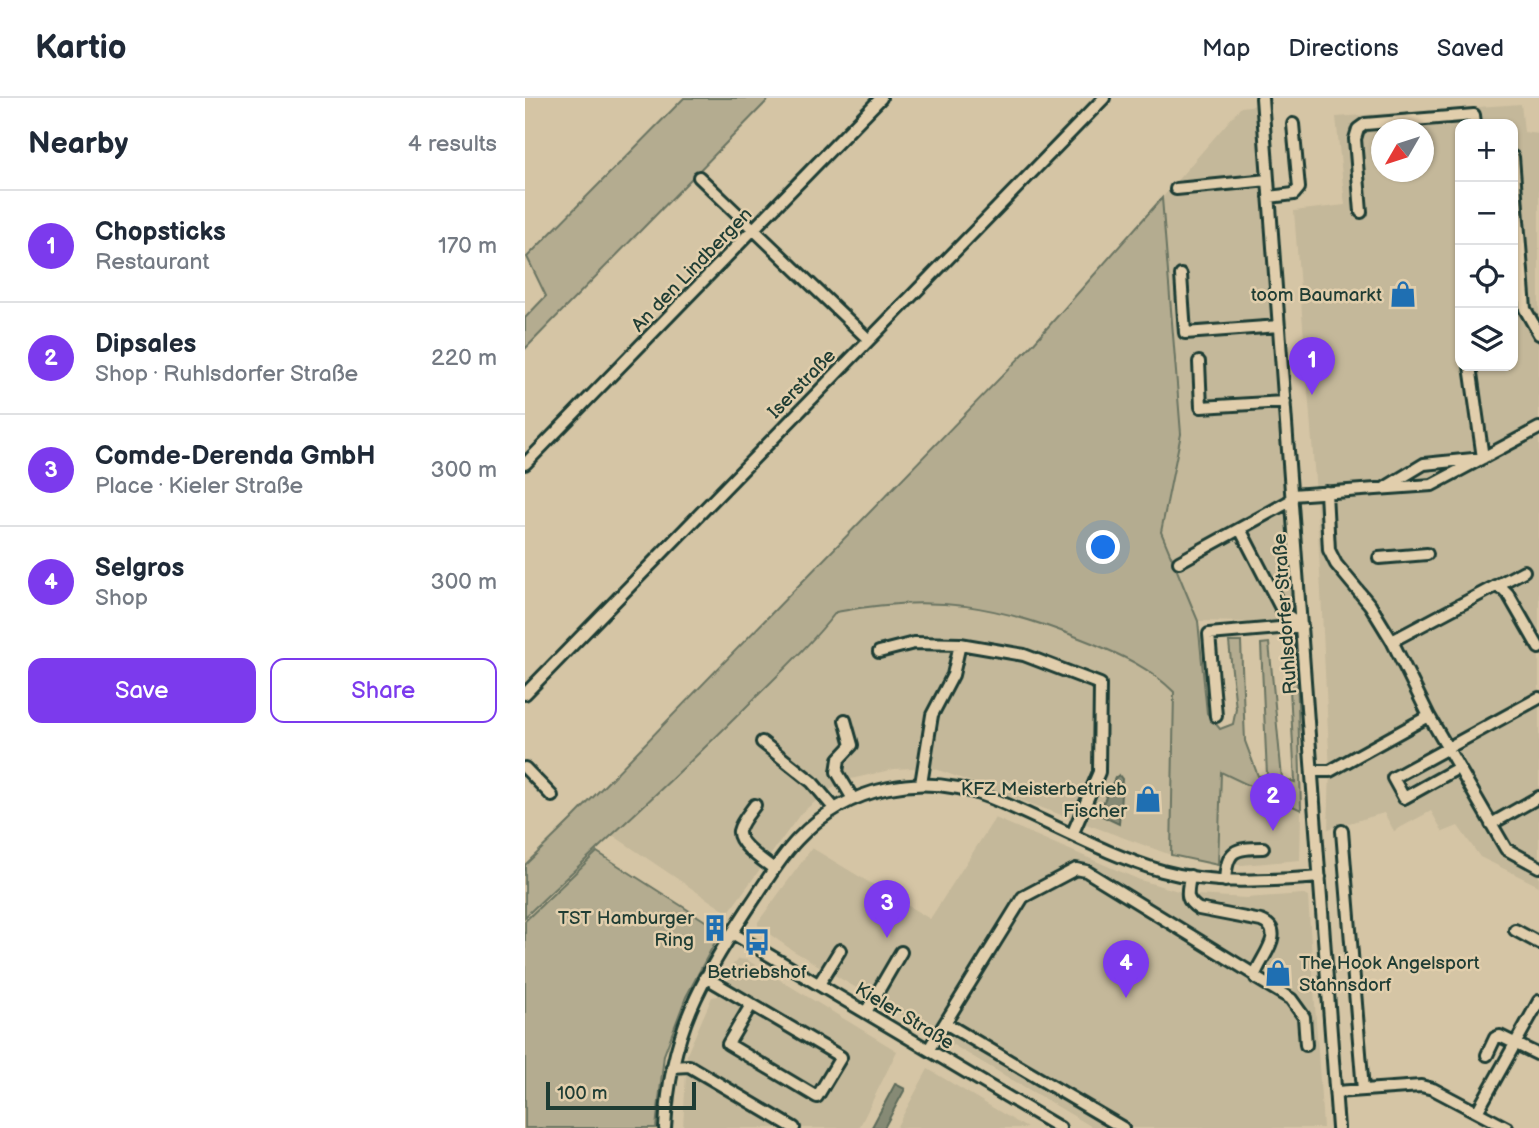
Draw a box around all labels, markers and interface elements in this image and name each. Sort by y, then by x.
text: Kartio [35,28,127,68]
text: Map [1202,34,1250,63]
text: Directions [1288,34,1399,63]
text: Saved [1437,34,1504,63]
north arrow [1371,119,1434,182]
map controls [1455,119,1518,371]
button: + [1455,119,1518,182]
text: Nearby [28,126,128,162]
text: 4 results [408,130,497,158]
button: − [1455,182,1518,245]
street label: An den Lindbergen [627,203,757,337]
text: Chopsticks [95,217,226,248]
text: 1 [46,232,56,260]
text: 170 m [438,232,497,260]
button: locate [1455,245,1518,308]
text: Restaurant [95,248,209,276]
shop icon: toom Baumarkt [1388,279,1418,309]
place label: toom Baumarkt [1251,284,1382,307]
button: layers [1455,308,1518,371]
text: Dipsales [95,329,196,360]
pin: 1 [1289,337,1335,395]
text: 2 [44,344,58,372]
text: 220 m [431,344,497,372]
street label: Iserstraße [763,344,841,424]
text: Shop · Ruhlsdorfer Straße [95,360,358,388]
text: Comde-Derenda GmbH [95,441,376,472]
text: 3 [44,456,58,484]
text: 300 m [431,456,497,484]
text: Place · Kieler Straße [95,472,303,500]
your location [1086,530,1120,564]
street label: Ruhlsdorfer Straße [1268,533,1303,695]
text: Selgros [95,553,184,584]
text: 4 [44,568,58,596]
text: 300 m [431,568,497,596]
text: Shop [95,584,148,612]
button: Save [28,658,256,723]
button: Share [270,658,497,723]
pin: 2 [1250,773,1296,831]
place label: KFZ Meisterbetrieb Fischer [961,778,1128,823]
shop icon: KFZ Meisterbetrieb Fischer [1133,784,1163,814]
pin: 3 [864,880,910,938]
place label: TST Hamburger Ring [558,907,695,952]
building icon: TST Hamburger Ring [700,913,730,943]
bus stop icon: Betriebshof [742,927,772,957]
pin: 4 [1103,940,1149,998]
place label: The Hook Angelsport Stahnsdorf [1299,952,1480,997]
shop icon: The Hook Angelsport Stahnsdorf [1263,958,1293,988]
place label: Betriebshof [707,961,807,984]
street label: Kieler Straße [851,978,958,1055]
scale bar [546,1079,697,1111]
text: 100 m [557,1082,608,1105]

